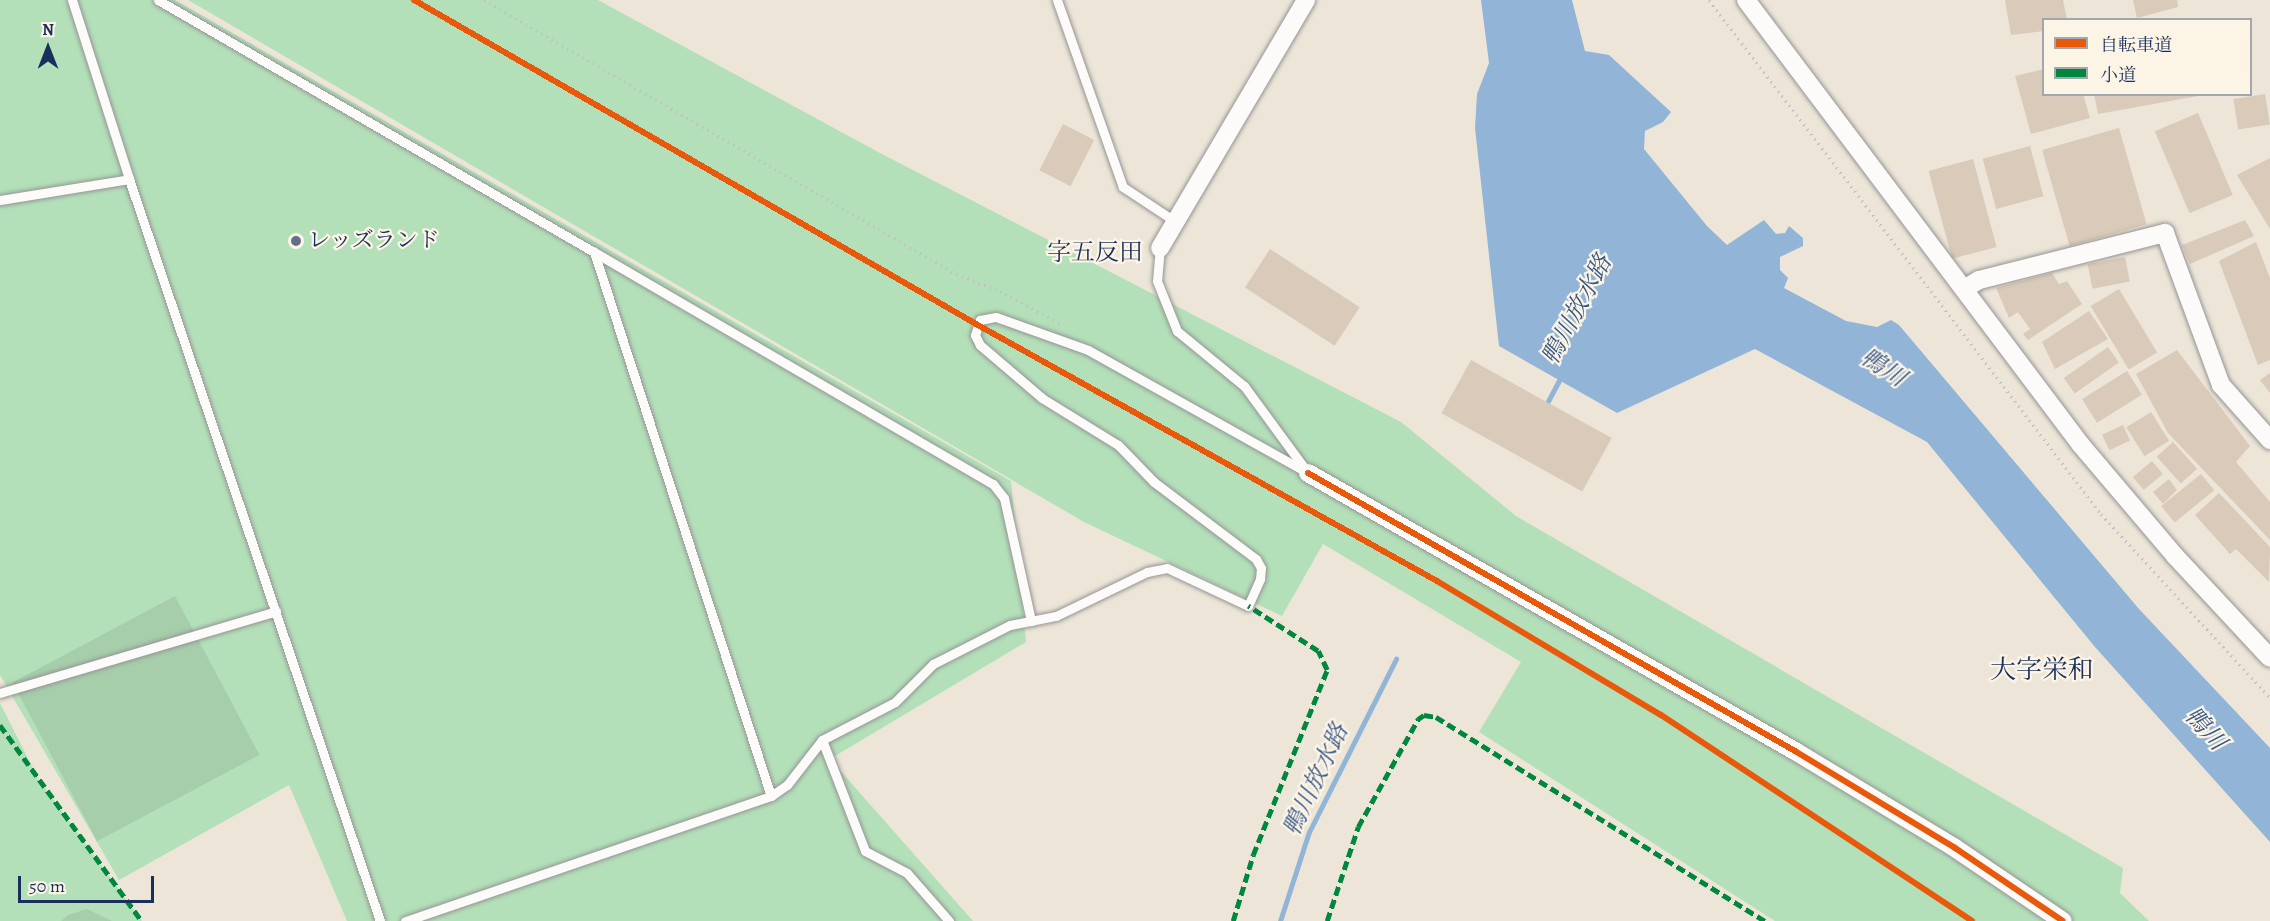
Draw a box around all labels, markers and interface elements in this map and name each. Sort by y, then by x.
north arrow [18,18,78,78]
legend [2042,18,2252,96]
text: N [42,19,54,41]
text: 自転車道 [2100,33,2172,57]
text: 小道 [2100,63,2136,87]
place label: レッズランド [308,228,440,254]
marker: レッズランド [289,234,303,248]
district label: 字五反田 [1047,239,1143,267]
water label: 鴨川放水路 [1536,250,1618,370]
water label: 鴨川 [1855,343,1911,393]
district label: 大字栄和 [1990,654,2094,686]
water label: 鴨川 [2178,702,2232,756]
water label: 鴨川放水路 [1278,720,1354,840]
scale bar [21,864,158,902]
text: 50 m [29,874,65,898]

